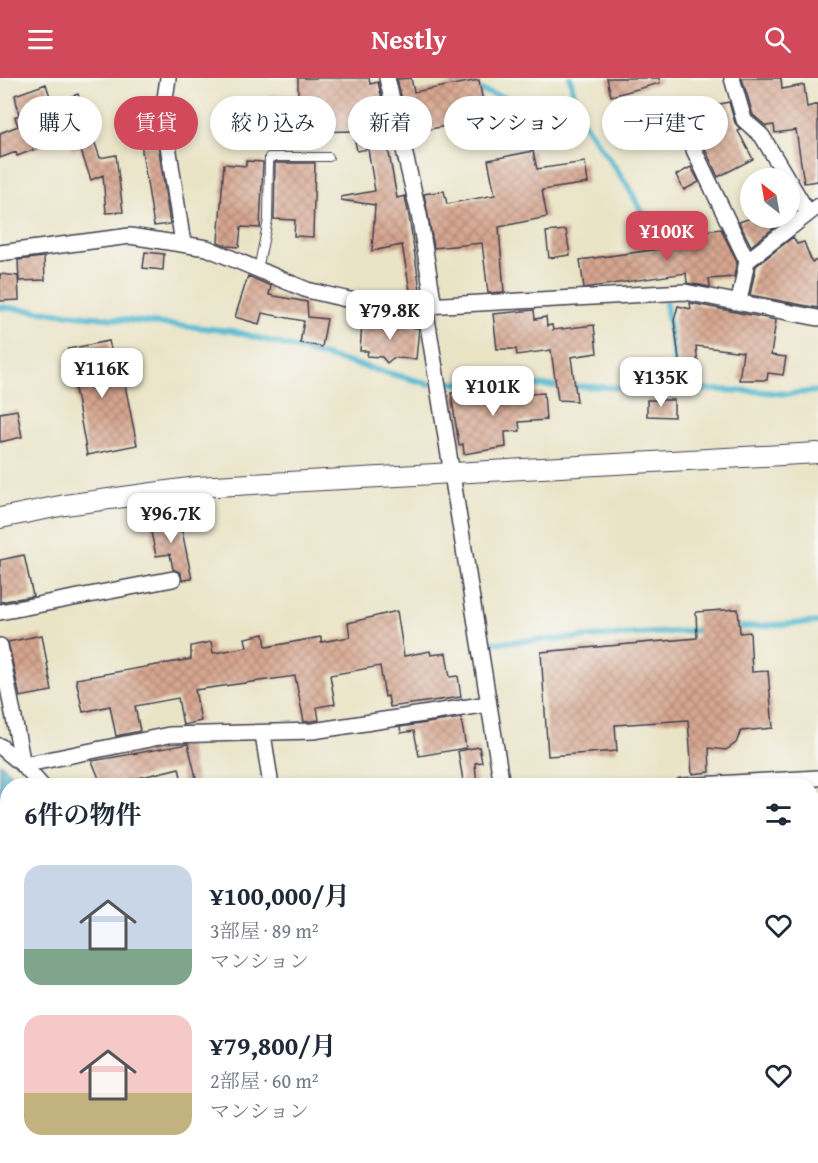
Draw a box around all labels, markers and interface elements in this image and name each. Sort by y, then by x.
text: Nestly [371,19,447,59]
icon: menu [24,23,57,56]
icon: search [761,23,794,56]
chip: 購入 [18,96,102,150]
chip: 賃貸 [114,96,198,150]
chip: 絞り込み [210,96,336,150]
chip: 新着 [348,96,432,150]
chip: マンション [444,96,590,150]
chip: 一戸建て [602,96,728,150]
north arrow [740,168,800,228]
map controls [740,168,800,228]
pin: ¥100K [625,211,709,262]
text: ¥100K [640,216,694,245]
pin: ¥79.8K [341,290,439,341]
text: ¥79.8K [360,295,420,324]
pin: ¥116K [60,348,144,399]
text: ¥116K [75,353,129,382]
pin: ¥135K [619,357,703,408]
text: ¥135K [634,362,688,391]
pin: ¥101K [451,366,535,417]
text: ¥101K [466,371,520,400]
pin: ¥96.7K [122,493,220,544]
text: ¥96.7K [141,498,201,527]
text: 6件の物件 [24,795,141,834]
icon: filters [762,798,795,831]
text: ¥100,000/月 [210,876,350,915]
icon: home [72,889,144,961]
icon: heart [762,909,795,942]
text: 3部屋 · 89 m² [210,916,319,945]
text: マンション [210,946,309,975]
text: ¥79,800/月 [210,1026,337,1065]
icon: home [72,1039,144,1111]
icon: heart [762,1059,795,1092]
text: 2部屋 · 60 m² [210,1066,319,1095]
text: マンション [210,1096,309,1125]

